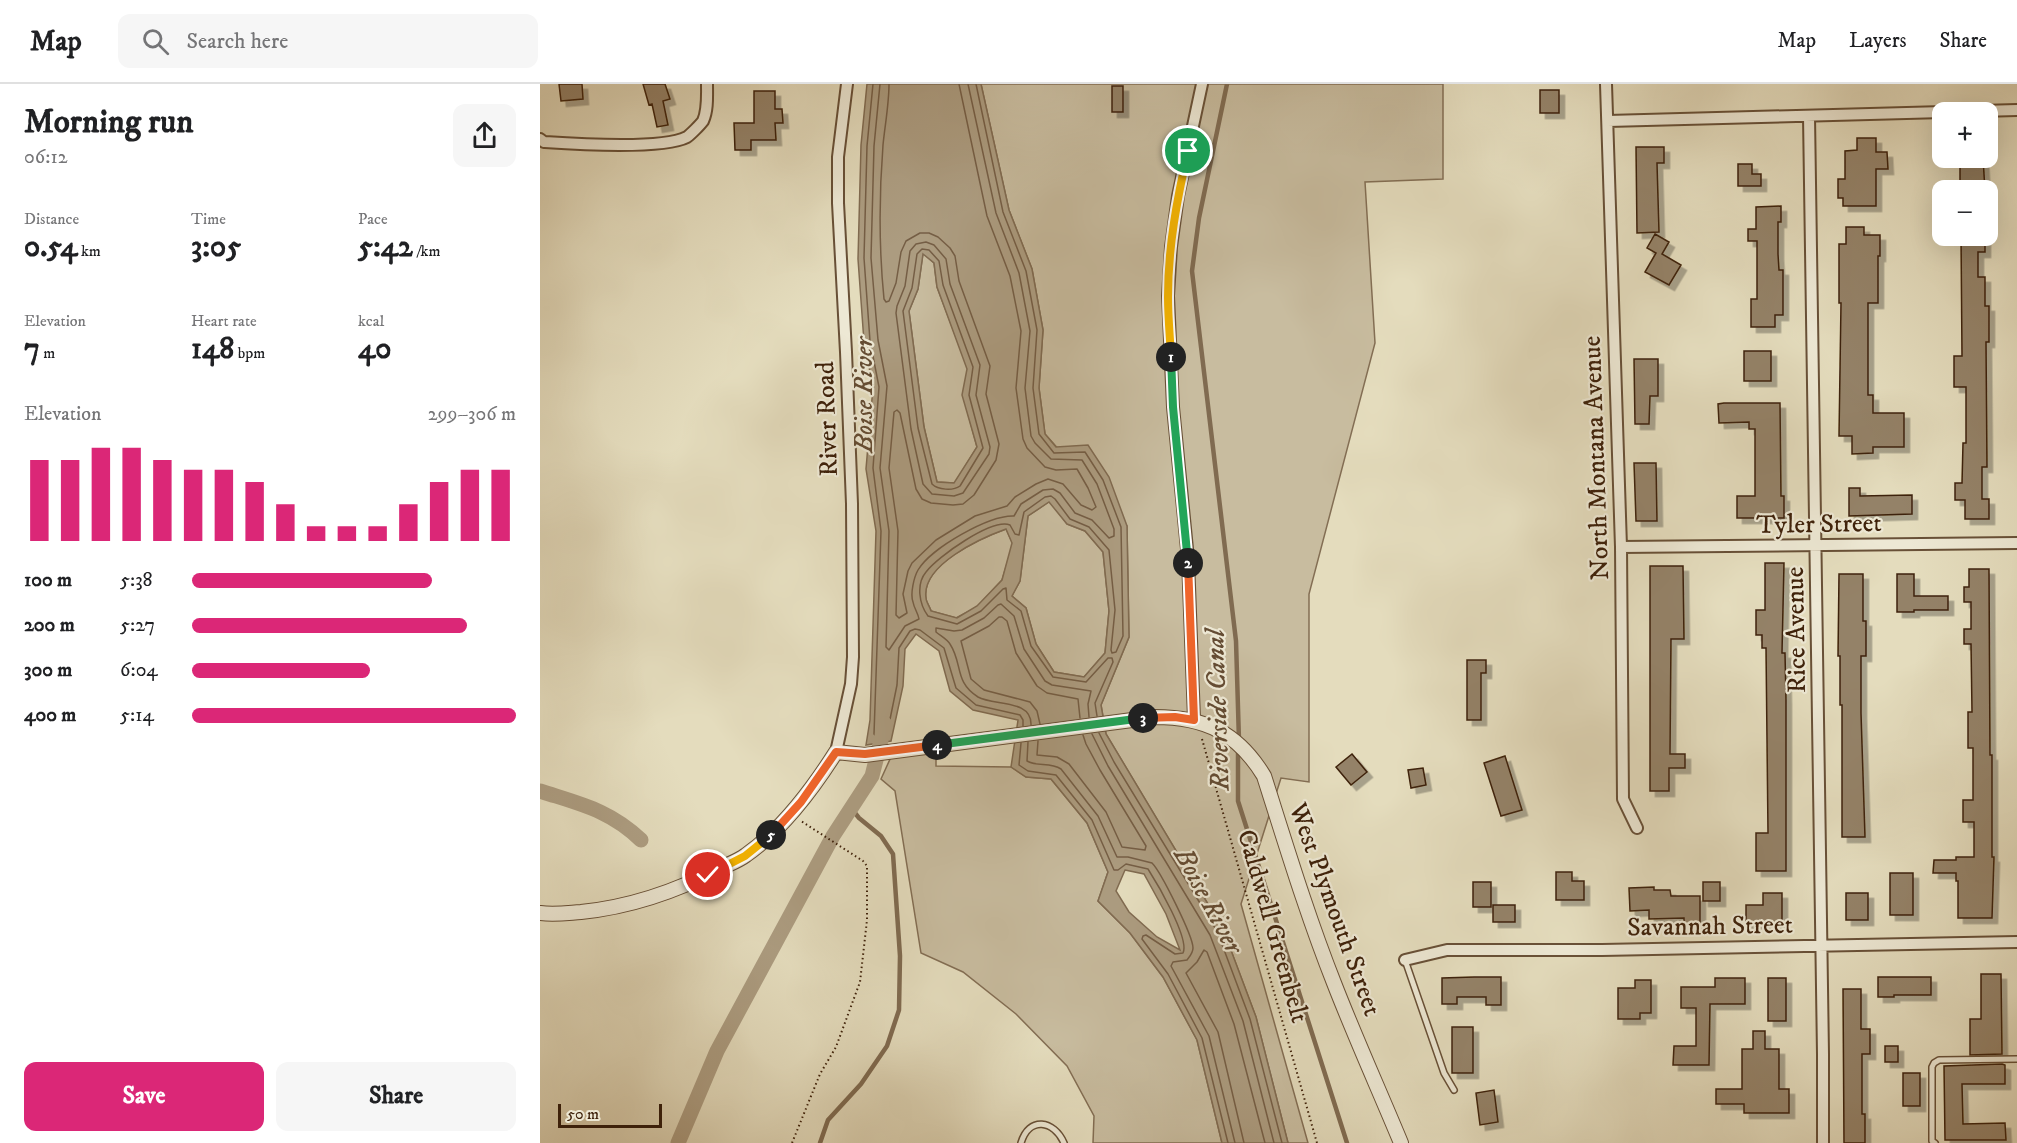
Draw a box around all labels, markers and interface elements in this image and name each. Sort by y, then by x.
search box [118,14,538,68]
text: Map [30,24,82,59]
icon: search [139,25,172,58]
text: Search here [187,28,288,55]
text: Map [1777,28,1816,54]
text: Layers [1849,28,1907,54]
text: Share [1940,28,1987,54]
text: Morning run [24,102,193,143]
map controls [1932,102,1998,246]
button: + [1932,102,1998,168]
button: share [453,104,516,167]
pin [1162,125,1213,176]
icon: arrive [1171,134,1204,167]
text: 06:12 [24,145,68,170]
button: − [1932,180,1998,246]
text: Distance [24,209,79,229]
text: Time [191,209,226,229]
text: Pace [358,209,388,229]
text: 0.54 [24,229,77,266]
text: 3:05 [191,229,241,266]
text: 5:42 [358,229,413,266]
text: km [77,241,101,261]
text: /km [413,241,440,261]
text: Elevation [24,311,86,331]
text: Heart rate [191,311,257,331]
text: kcal [358,311,384,331]
text: 7 [24,331,40,368]
text: 148 [191,331,234,368]
text: 40 [358,331,391,368]
water label: Boise River [847,335,881,454]
street label: North Montana Avenue [1576,335,1617,581]
pin: 1 [1156,342,1186,372]
text: m [40,343,55,363]
text: bpm [234,343,265,363]
text: 1 [1168,347,1174,367]
street label: River Road [809,361,846,477]
text: Elevation [24,402,101,427]
text: 299–306 m [428,402,516,427]
street label: Tyler Street [1756,507,1882,542]
pin: 2 [1173,548,1203,578]
text: 2 [1184,553,1192,573]
street label: Rice Avenue [1779,566,1814,694]
text: 100 m [24,568,72,593]
text: 5:38 [120,568,153,593]
text: 200 m [24,613,75,638]
text: 5:27 [120,613,155,638]
water label: Riverside Canal [1198,626,1238,792]
text: 300 m [24,658,72,683]
text: 6:04 [120,658,158,683]
text: 400 m [24,703,76,728]
text: 5:14 [120,703,154,728]
pin: 3 [1128,703,1158,733]
text: 3 [1140,708,1146,728]
pin: 4 [922,730,952,760]
text: 4 [932,735,942,755]
street label: West Plymouth Street [1280,797,1388,1021]
pin: 5 [756,820,786,850]
text: 5 [767,825,775,845]
street label: Caldwell Greenbelt [1229,826,1316,1027]
water label: Boise River [1166,841,1251,962]
pin [682,849,733,900]
icon: check [691,858,724,891]
street label: Savannah Street [1627,909,1793,944]
button: Save [24,1062,264,1131]
button: Share [276,1062,516,1131]
scale bar [558,1101,662,1128]
text: 50 m [567,1104,599,1124]

